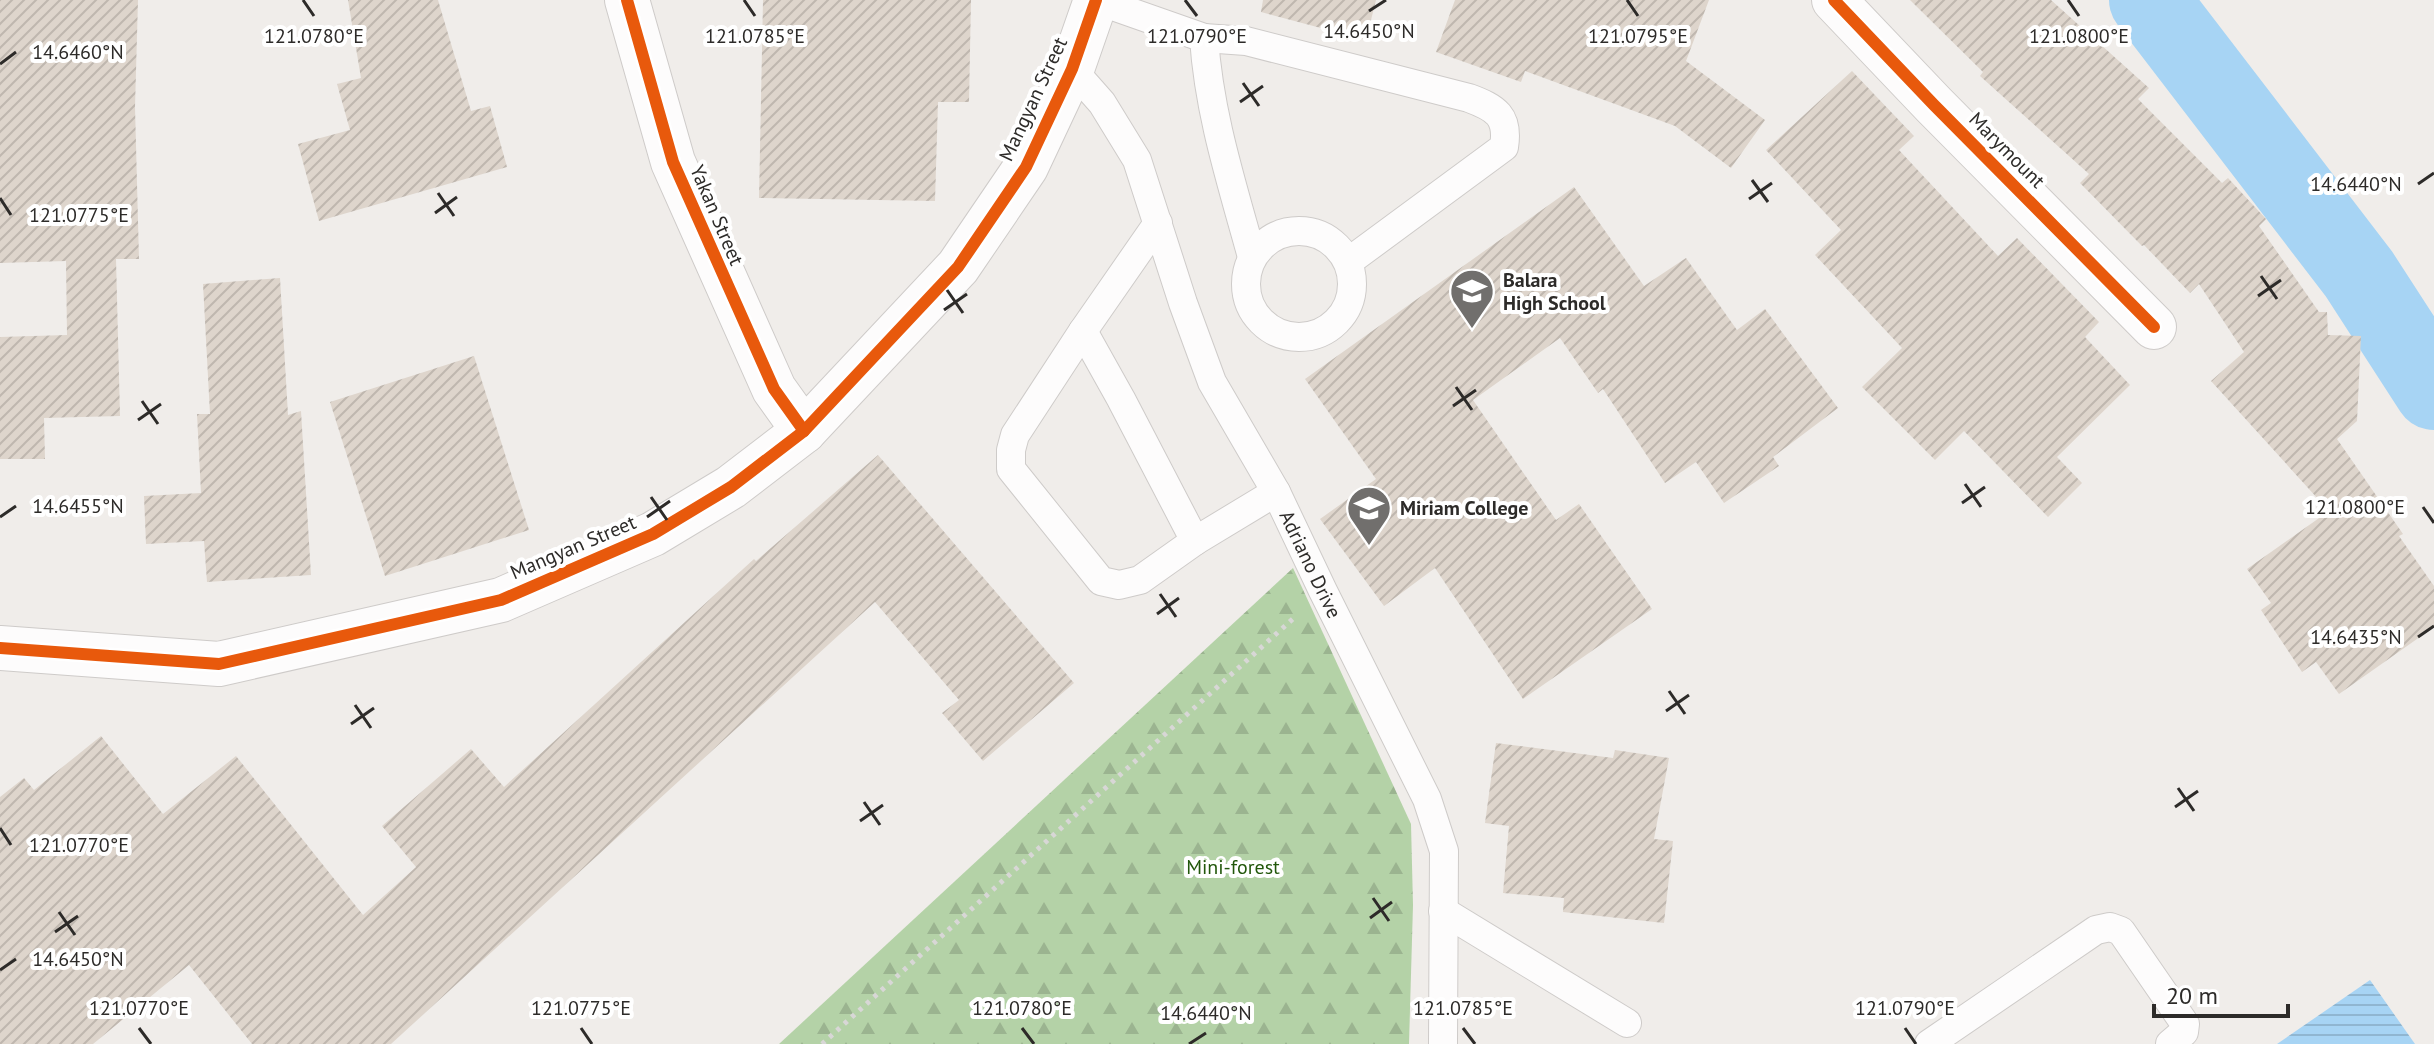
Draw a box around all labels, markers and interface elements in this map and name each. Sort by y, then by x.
text: 14.6450°N [1323,18,1415,44]
text: 121.0780°E [264,23,364,49]
text: 121.0785°E [705,23,805,49]
text: 121.0790°E [1147,23,1247,49]
text: 121.0795°E [1588,23,1688,49]
text: 121.0800°E [2029,23,2129,49]
street label: Mangyan Street [993,33,1073,165]
text: 14.6460°N [32,39,124,65]
street label: Marymount [1963,106,2051,194]
street label: Yakan Street [684,161,750,269]
text: 14.6440°N [2310,171,2402,197]
text: 121.0775°E [29,202,129,228]
school or university icon: Balara High School [1448,267,1496,330]
place label: Balara High School [1503,267,1606,316]
school or university icon: Miriam College [1345,484,1393,547]
text: 14.6455°N [32,493,124,519]
text: 121.0800°E [2305,494,2405,520]
place label: Miriam College [1400,495,1529,521]
street label: Adriano Drive [1274,506,1348,623]
street label: Mangyan Street [506,509,640,585]
text: 14.6435°N [2310,624,2402,650]
text: 121.0770°E [29,832,129,858]
park label: Mini-forest [1186,854,1280,880]
text: 14.6450°N [32,946,124,972]
scale bar [2154,968,2288,1018]
text: 20 m [2166,980,2218,1011]
text: 121.0770°E [89,995,189,1021]
text: 121.0775°E [531,995,631,1021]
text: 121.0780°E [972,995,1072,1021]
text: 121.0785°E [1413,995,1513,1021]
text: 121.0790°E [1855,995,1955,1021]
text: 14.6440°N [1160,1000,1252,1026]

